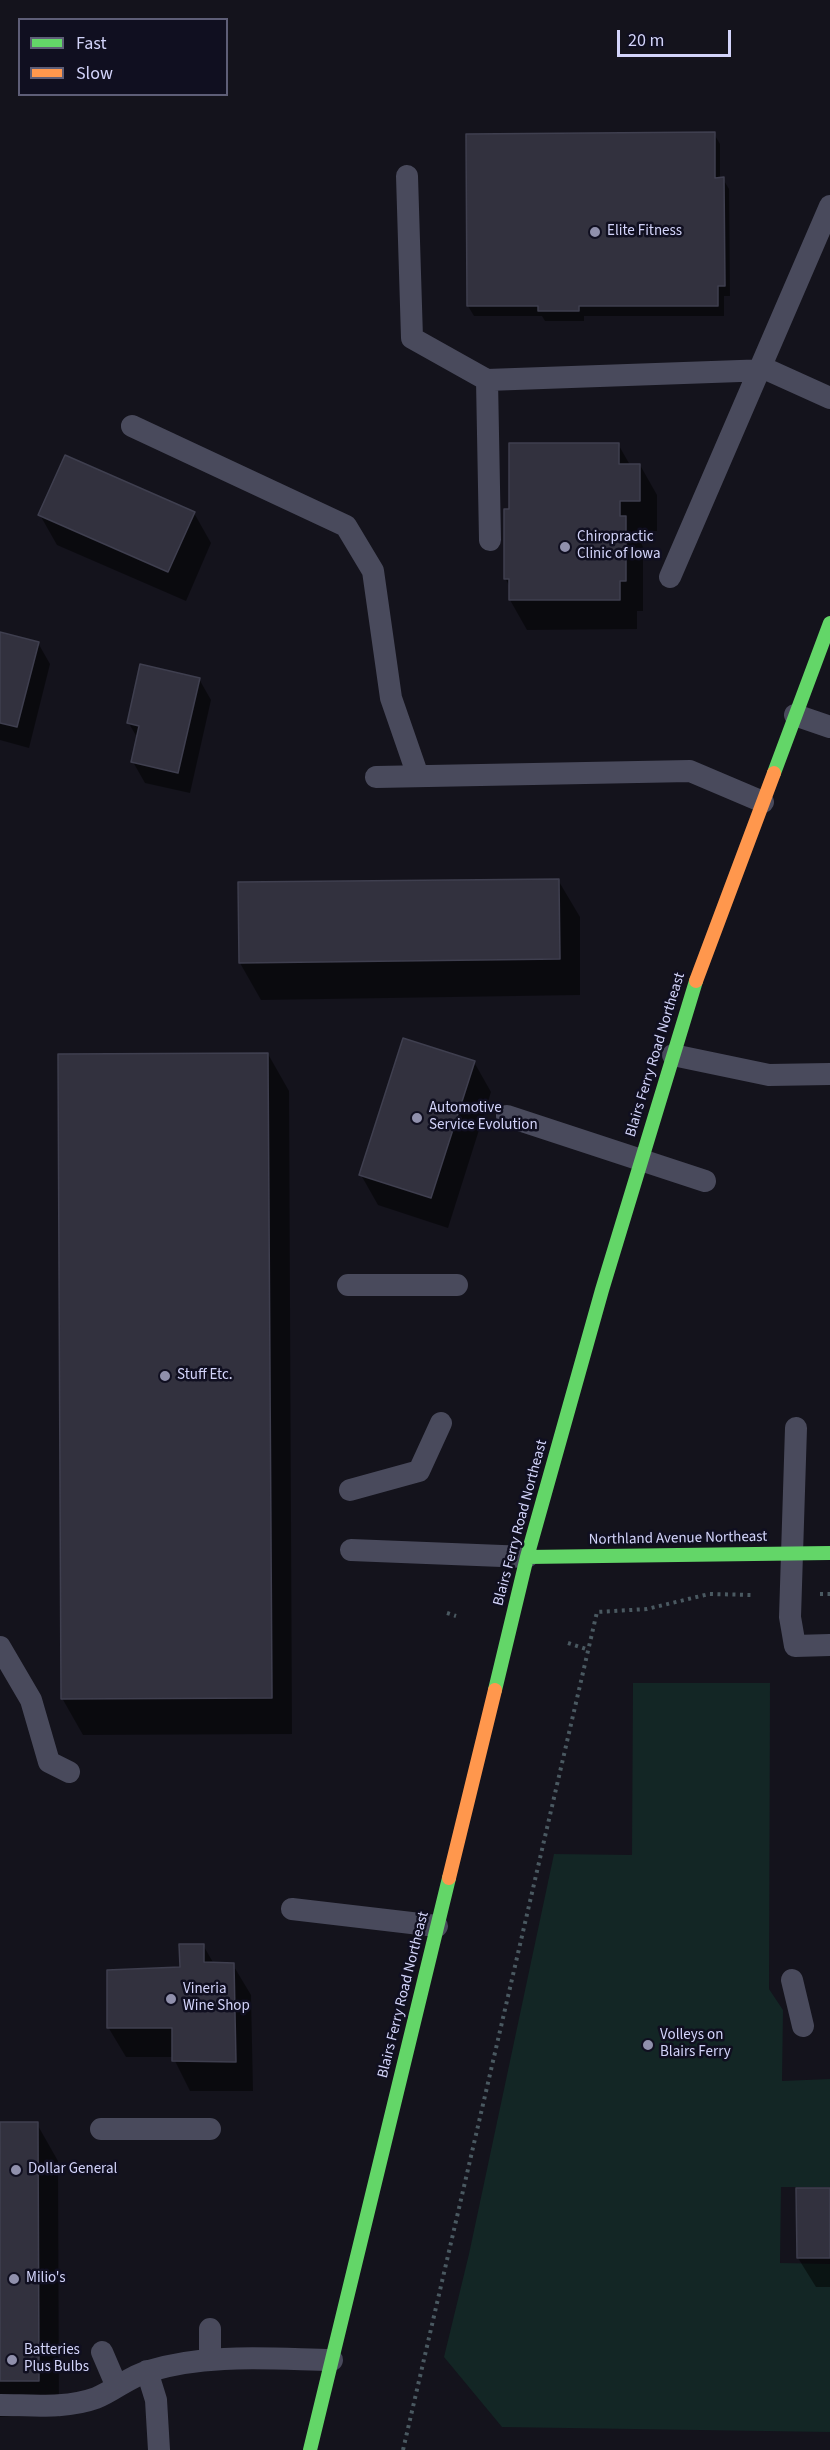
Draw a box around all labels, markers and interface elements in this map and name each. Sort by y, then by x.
legend [18,18,228,96]
scale bar [620,18,734,56]
text: 20 m [628,28,664,53]
text: Fast [76,31,107,56]
text: Slow [76,61,113,86]
place label: Elite Fitness [607,223,682,241]
marker: Elite Fitness [588,225,602,239]
place label: Chiropractic Clinic of Iowa [577,529,661,564]
marker: Chiropractic Clinic of Iowa [558,540,572,554]
street label: Blairs Ferry Road Northeast [622,971,690,1139]
place label: Automotive Service Evolution [429,1100,538,1135]
marker: Automotive Service Evolution [410,1111,424,1125]
place label: Stuff Etc. [177,1367,233,1385]
marker: Stuff Etc. [158,1369,172,1383]
street label: Blairs Ferry Road Northeast [490,1438,552,1608]
street label: Northland Avenue Northeast [589,1528,767,1550]
street label: Blairs Ferry Road Northeast [375,1910,433,2080]
place label: Vineria Wine Shop [183,1981,250,2016]
marker: Vineria Wine Shop [164,1992,178,2006]
place label: Volleys on Blairs Ferry [660,2027,731,2062]
marker: Volleys on Blairs Ferry [641,2038,655,2052]
place label: Dollar General [28,2161,117,2179]
marker: Dollar General [9,2163,23,2177]
place label: Milio's [26,2270,66,2288]
marker: Milio's [7,2272,21,2286]
place label: Batteries Plus Bulbs [24,2342,89,2377]
marker: Batteries Plus Bulbs [5,2353,19,2367]

